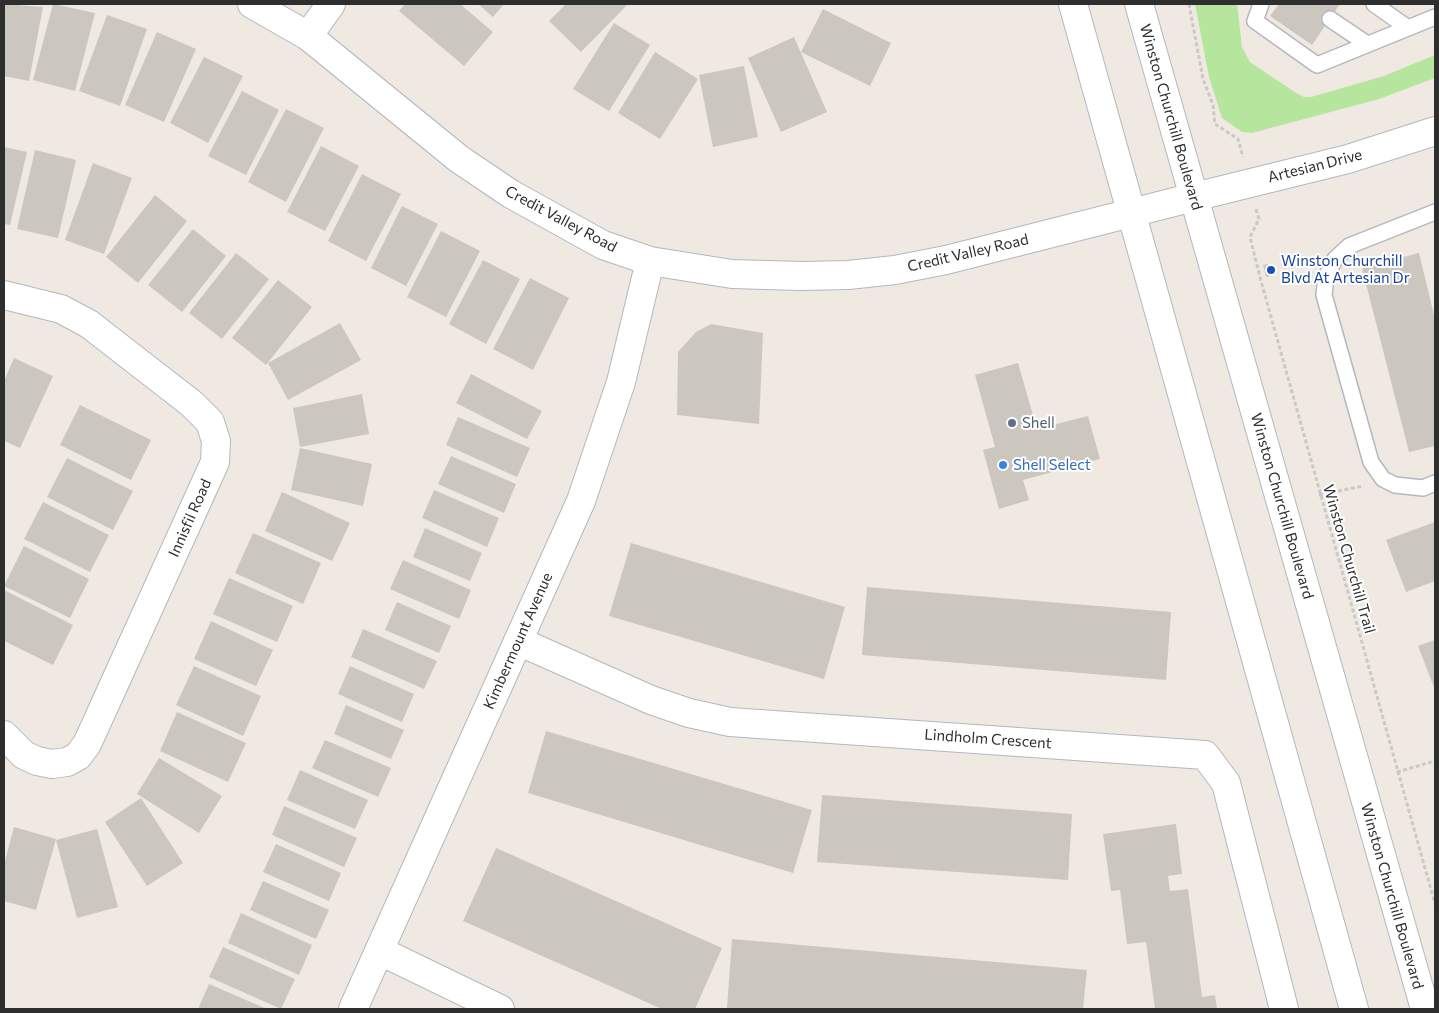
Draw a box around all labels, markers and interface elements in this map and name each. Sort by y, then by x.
street label: Winston Churchill Boulevard [1136,22,1206,212]
street label: Artesian Drive [1266,146,1364,186]
street label: Credit Valley Road [502,182,620,256]
street label: Credit Valley Road [906,230,1030,276]
place label: Winston Churchill Blvd At Artesian Dr [1281,252,1410,287]
marker: Winston Churchill Blvd At Artesian Dr [1265,264,1277,276]
street label: Winston Churchill Boulevard [1247,411,1317,601]
place label: Shell [1022,414,1055,432]
marker: Shell [1006,417,1018,429]
place label: Shell Select [1013,456,1091,474]
marker: Shell Select [997,459,1009,471]
street label: Innisfil Road [165,476,215,560]
street label: Winston Churchill Trail [1319,482,1379,636]
street label: Kimbermount Avenue [480,570,556,712]
street label: Lindholm Crescent [924,726,1052,752]
street label: Winston Churchill Boulevard [1357,801,1427,991]

